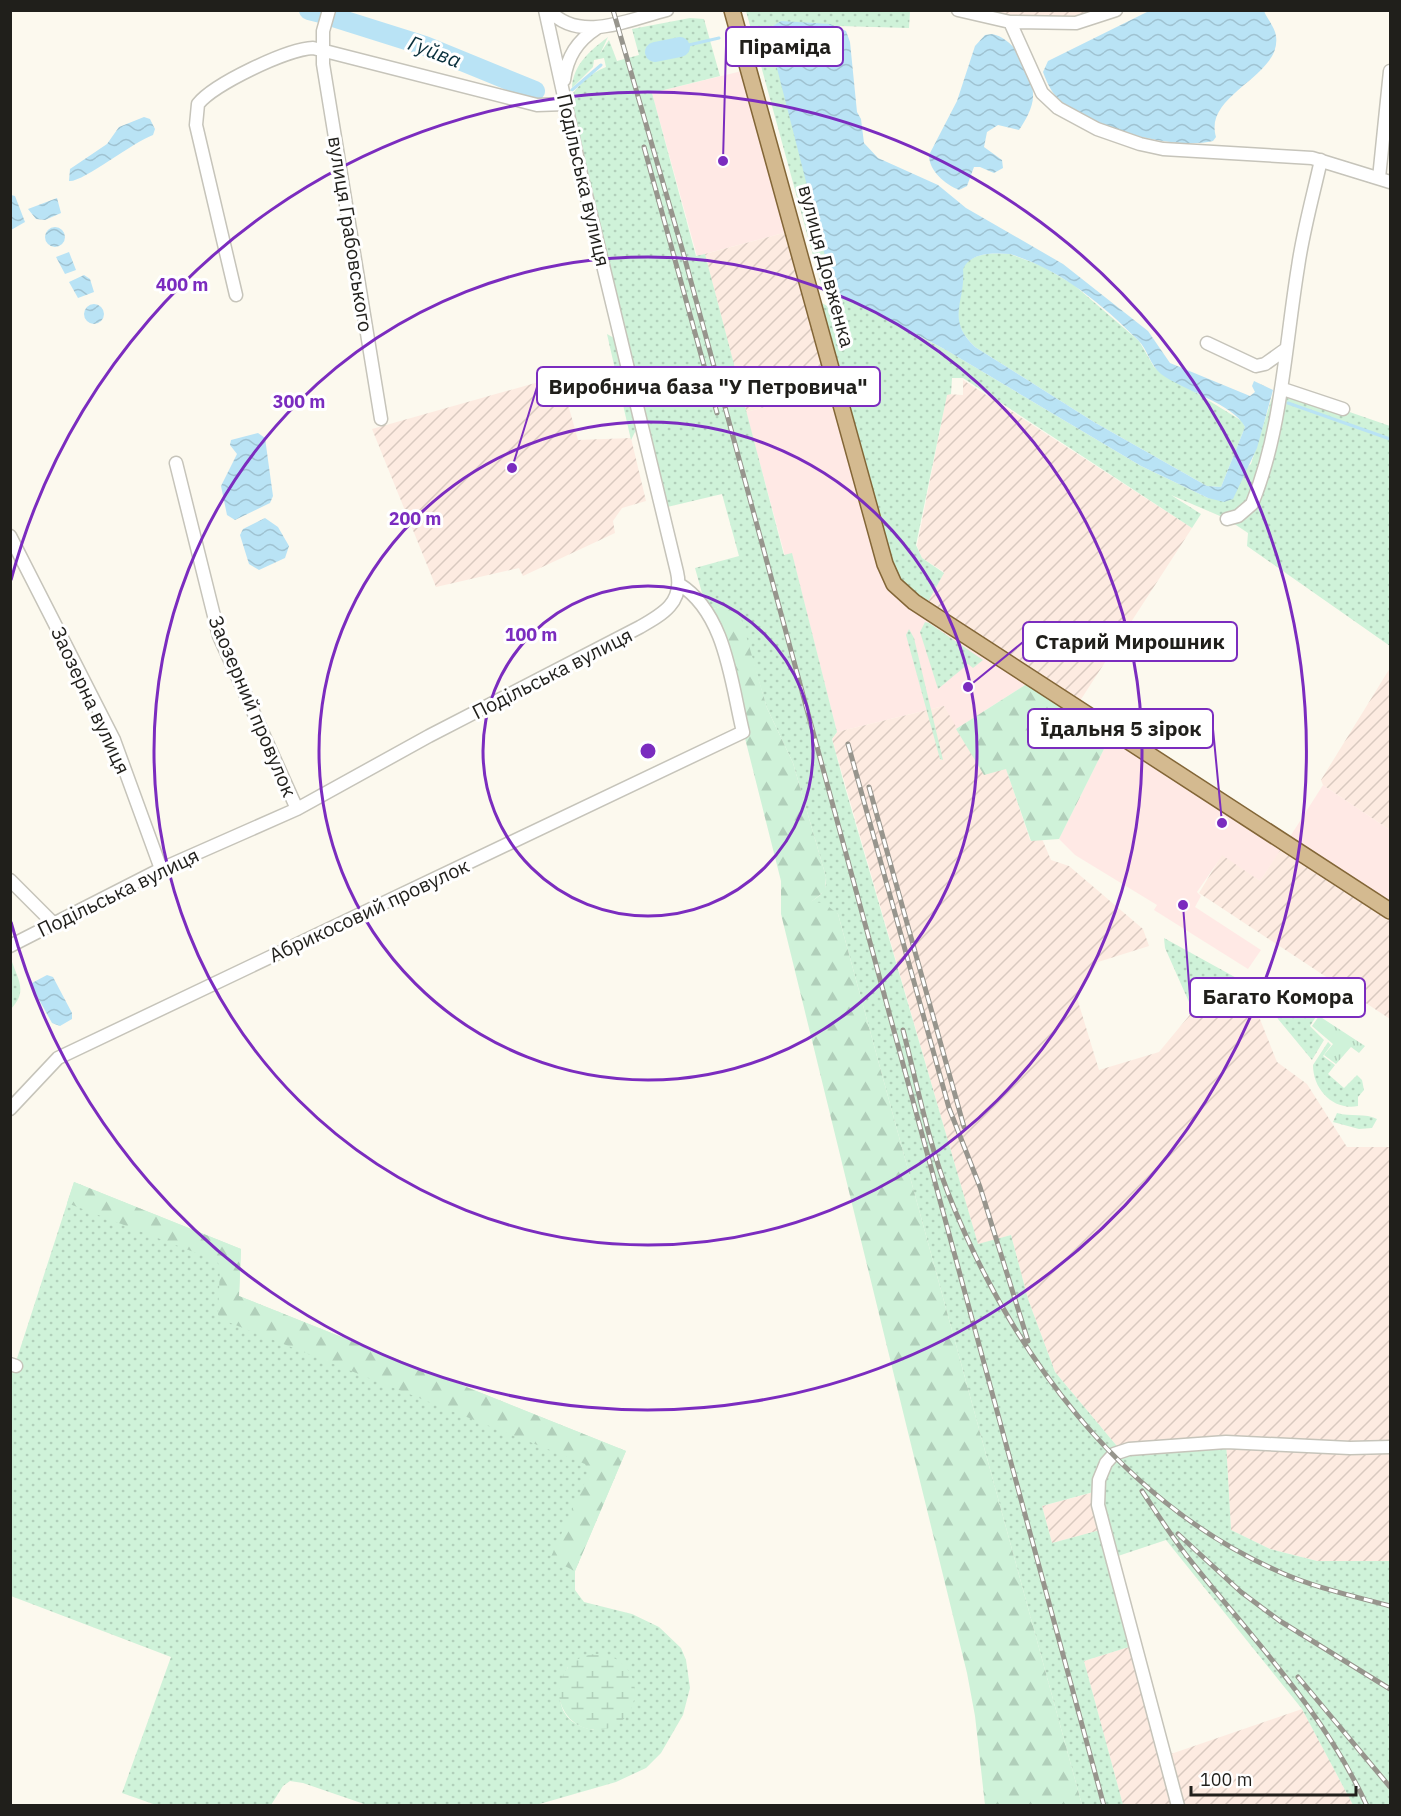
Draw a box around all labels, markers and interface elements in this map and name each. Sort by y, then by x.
callout: Піраміда [726,27,843,66]
water label: Гуйва [404,28,466,74]
text: Піраміда [739,32,831,60]
street label: Подільська вулиця [551,91,617,269]
street label: вулиця Грабовського [322,134,380,334]
street label: вулиця Довженка [792,182,862,350]
text: 400 m [156,273,208,296]
callout: Виробнича база "У Петровича" [537,367,880,406]
text: Виробнича база "У Петровича" [548,372,868,400]
text: 300 m [273,390,325,413]
text: 200 m [389,507,441,530]
street label: Заозерний провулок [203,611,303,801]
street label: Подільська вулиця [467,621,637,725]
street label: Заозерна вулиця [45,622,137,778]
callout: Старий Мирошник [1023,622,1237,661]
text: 100 m [505,623,557,646]
text: Старий Мирошник [1035,627,1225,655]
callout: Їдальня 5 зірок [1028,709,1213,748]
text: Їдальня 5 зірок [1040,714,1202,742]
centre of rings [638,741,658,761]
street label: Подільська вулиця [33,841,203,943]
street label: Абрикосовий провулок [264,852,474,968]
callout: Багато Комора [1190,978,1365,1017]
text: Багато Комора [1202,982,1354,1010]
scale bar [1191,1759,1356,1797]
text: 100 m [1200,1768,1252,1791]

